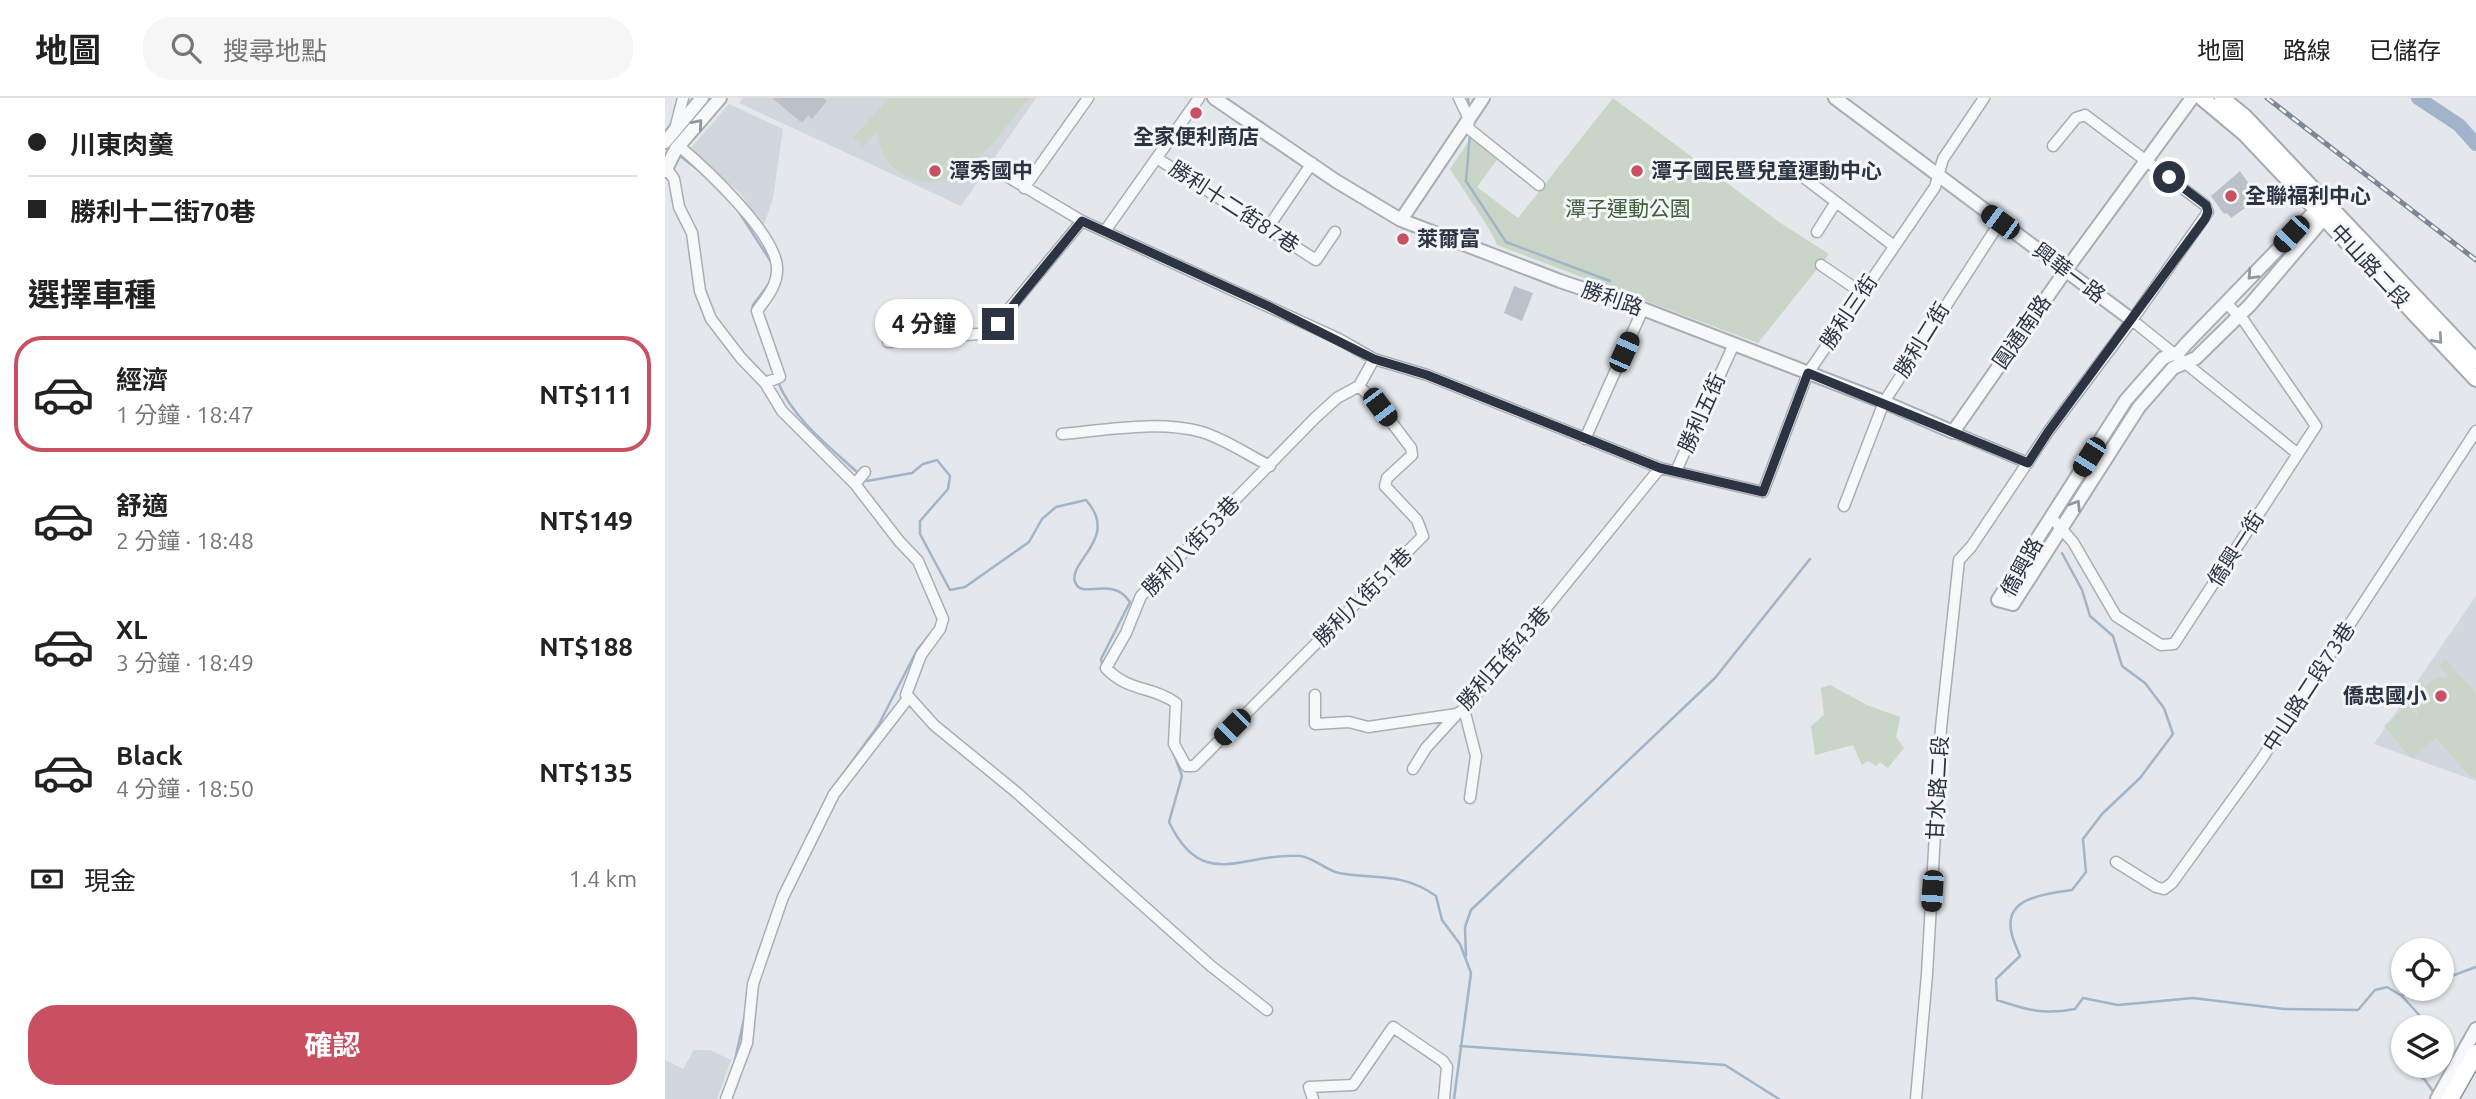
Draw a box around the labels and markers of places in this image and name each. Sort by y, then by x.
marker: 全家便利商店 [1188,105,1204,121]
place label: 全家便利商店 [1133,124,1259,148]
place label: 潭秀國中 [949,158,1033,182]
place label: 潭子國民暨兒童運動中心 [1651,158,1882,182]
marker: 潭秀國中 [927,163,943,179]
marker: 潭子國民暨兒童運動中心 [1629,163,1645,179]
place label: 全聯福利中心 [2245,183,2371,207]
marker: 全聯福利中心 [2223,188,2239,204]
place label: 萊爾富 [1417,226,1480,250]
marker: 萊爾富 [1395,231,1411,247]
place label: 僑忠國小 [2343,683,2427,707]
marker: 僑忠國小 [2433,688,2449,704]

